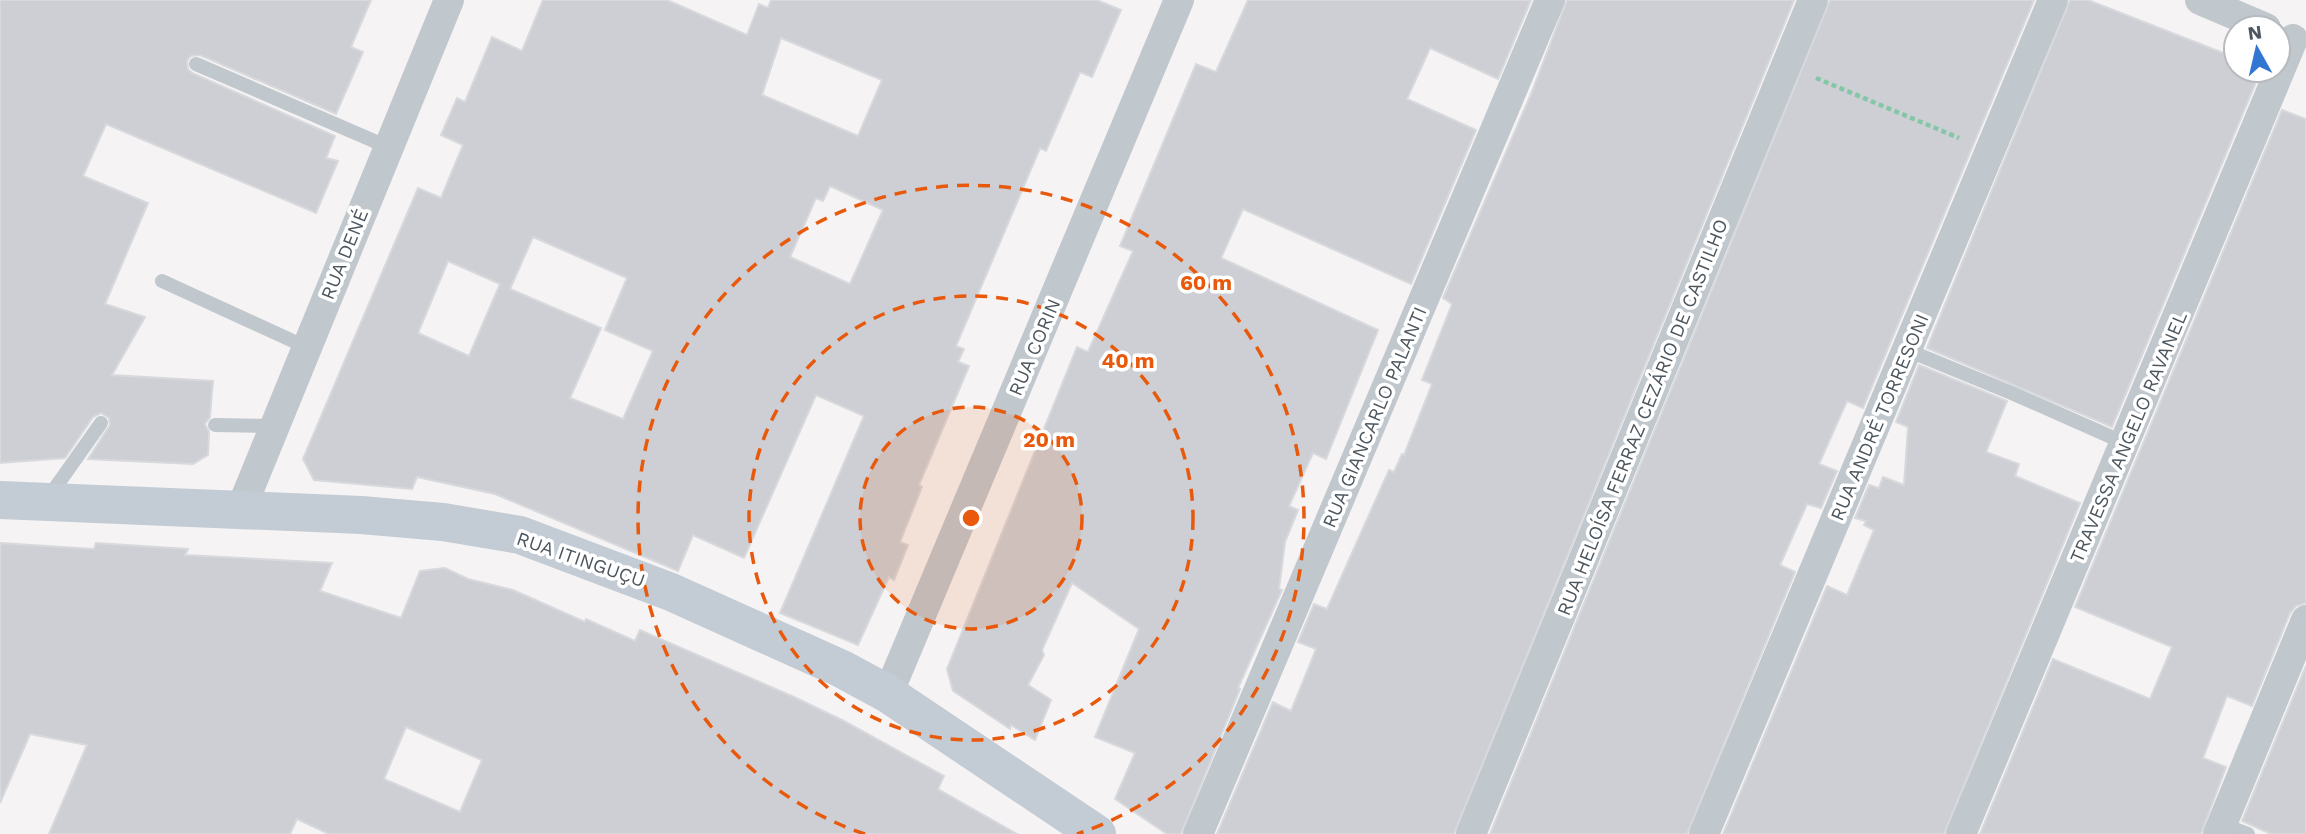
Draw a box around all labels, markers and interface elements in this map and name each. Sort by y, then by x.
north arrow [2222,14,2292,84]
text: N [2246,20,2263,45]
street label: RUA DENÉ [316,205,373,303]
street label: RUA HELOÍSA FERRAZ CEZÁRIO DE CASTILHO [1552,216,1733,619]
text: 60 m [1180,270,1232,295]
street label: RUA CORIN [1004,295,1065,399]
street label: RUA GIANCARLO PALANTI [1317,303,1432,531]
street label: TRAVESSA ANGELO RAVANEL [2065,308,2192,566]
street label: RUA ANDRÉ TORRESONI [1825,310,1934,524]
text: 40 m [1102,348,1154,373]
text: 20 m [1023,427,1075,452]
centre of rings [959,506,983,530]
street label: RUA ITINGUÇU [514,527,648,592]

